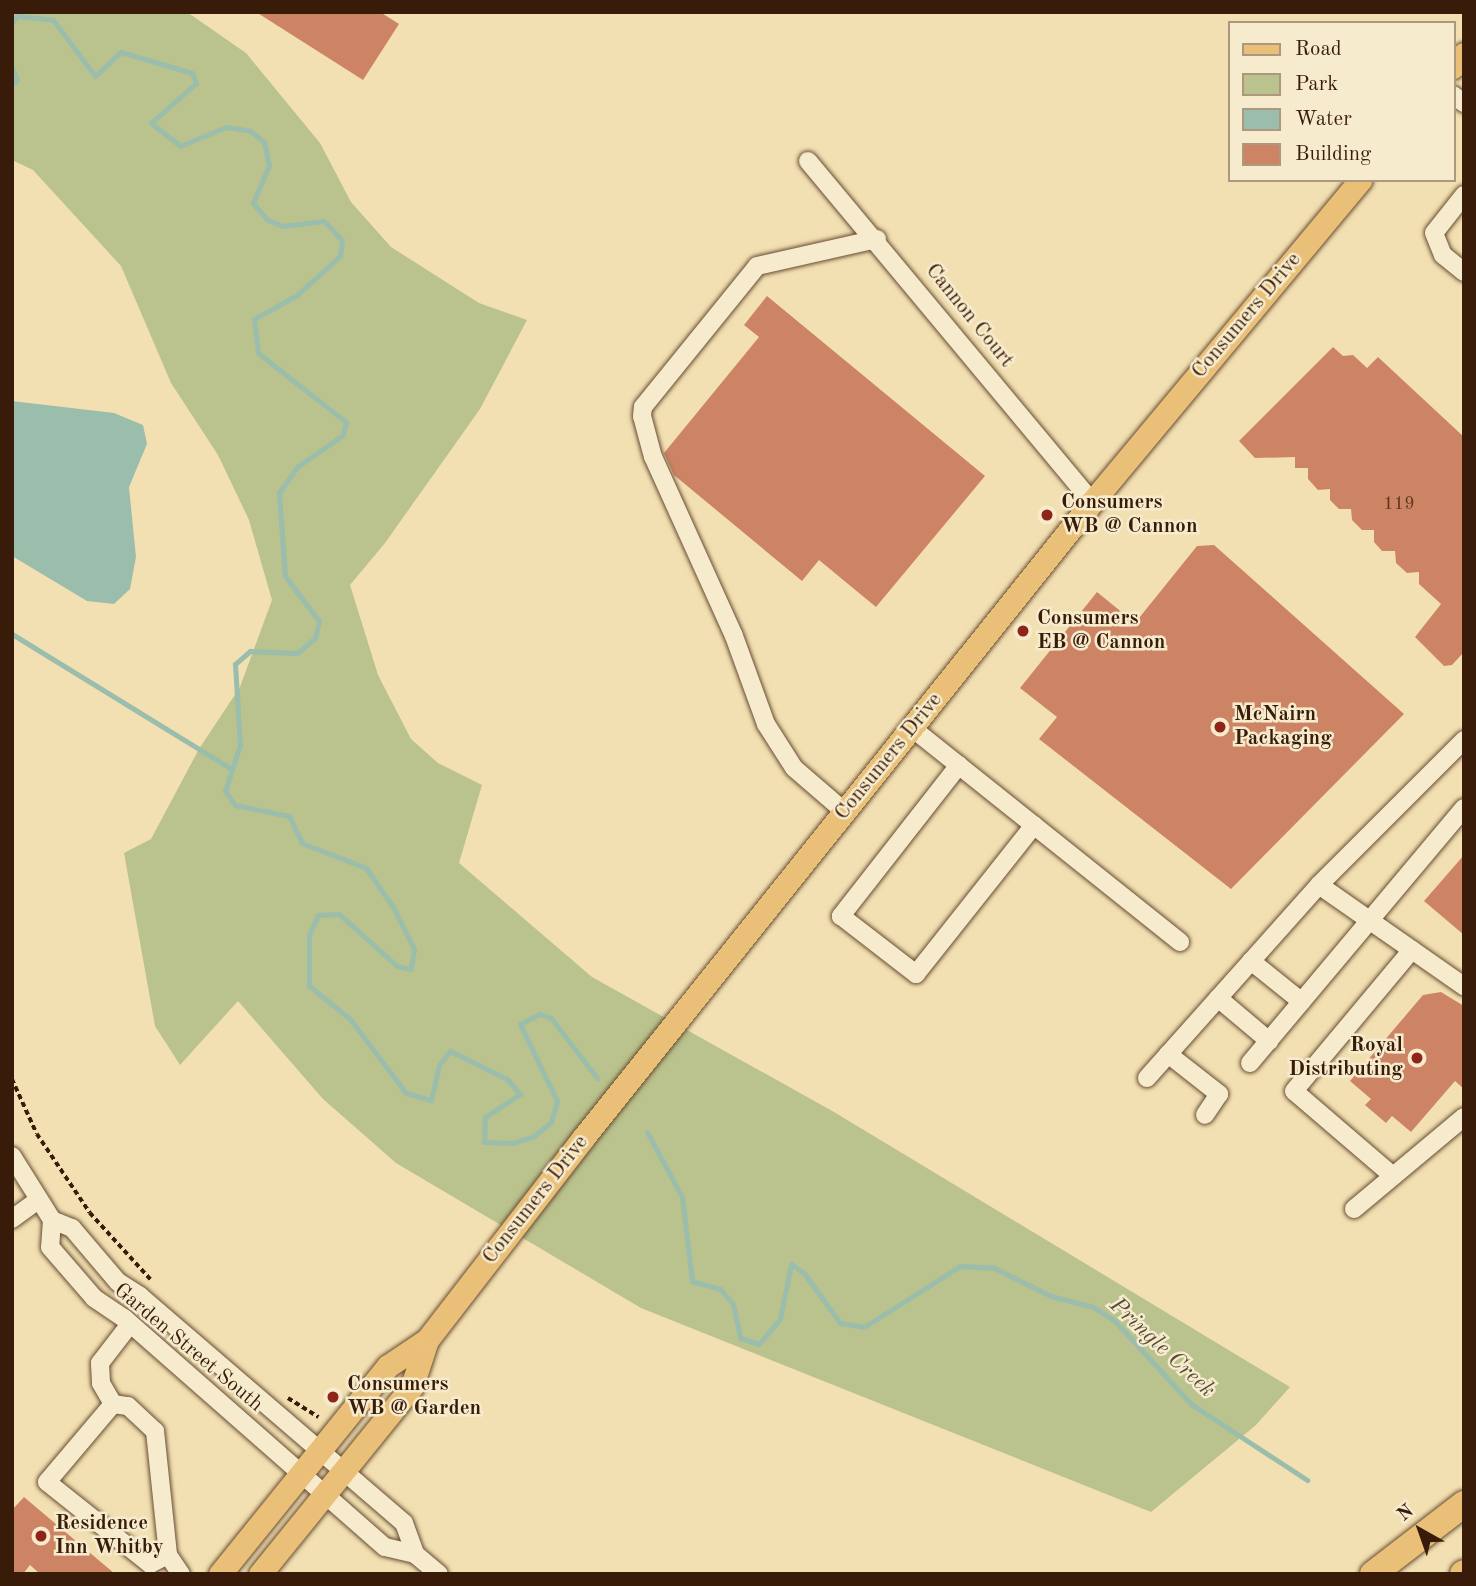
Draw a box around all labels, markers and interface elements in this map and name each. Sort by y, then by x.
legend [1228,21,1455,182]
text: Road [1295,39,1342,60]
text: Park [1295,74,1338,95]
text: Water [1295,109,1352,130]
text: Building [1295,144,1371,165]
street label: Consumers Drive [1187,248,1307,384]
street label: Cannon Court [919,259,1019,373]
place label: Consumers WB @ Cannon [1061,490,1198,540]
house number: 119 [1383,493,1415,515]
marker: Consumers WB @ Cannon [1039,507,1055,523]
place label: Consumers EB @ Cannon [1037,606,1166,656]
marker: Consumers EB @ Cannon [1015,623,1031,639]
street label: Consumers Drive [830,688,948,826]
place label: McNairn Packaging [1234,702,1332,752]
marker: McNairn Packaging [1212,719,1228,735]
place label: Royal Distributing [1288,1033,1403,1083]
marker: Royal Distributing [1409,1050,1425,1066]
street label: Consumers Drive [478,1131,594,1269]
street label: Garden Street South [108,1278,268,1418]
water label: Pringle Creek [1103,1292,1221,1404]
place label: Consumers WB @ Garden [347,1372,481,1422]
marker: Consumers WB @ Garden [325,1389,341,1405]
north arrow [1385,1495,1455,1565]
text: N [1395,1502,1418,1525]
place label: Residence Inn Whitby [55,1511,164,1561]
marker: Residence Inn Whitby [33,1528,49,1544]

